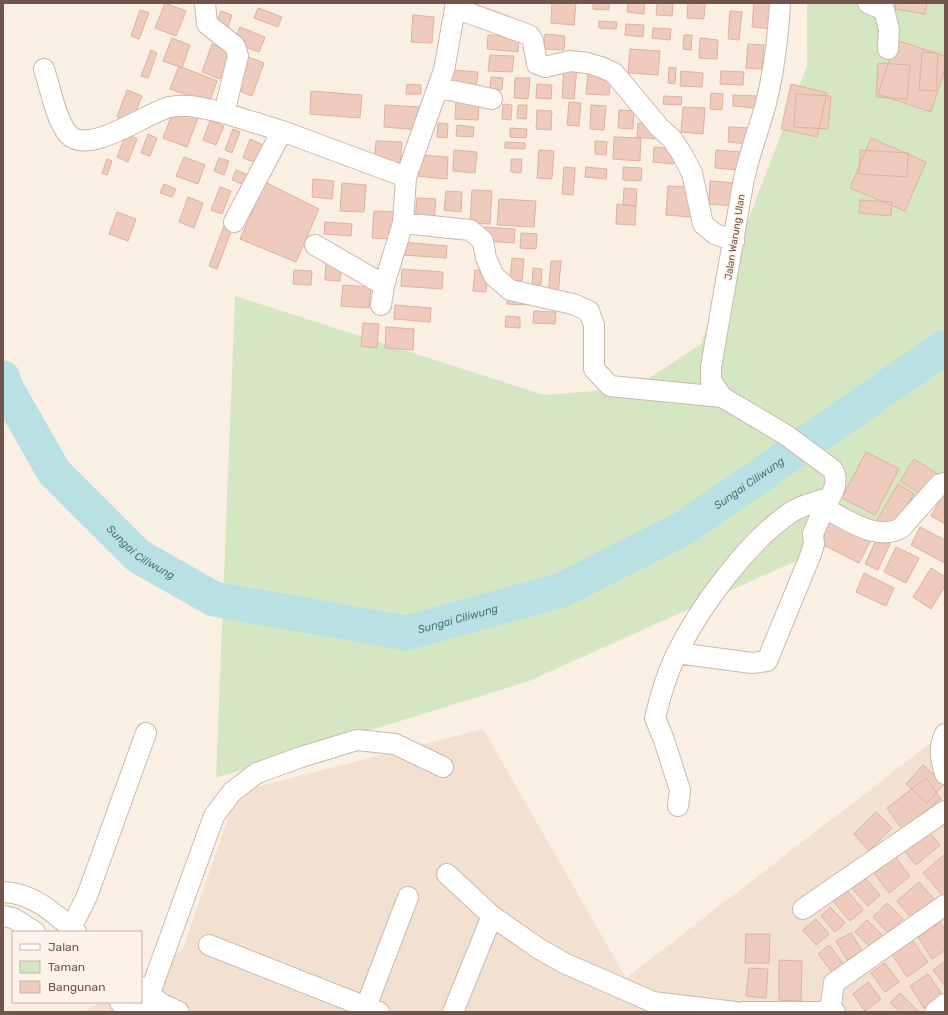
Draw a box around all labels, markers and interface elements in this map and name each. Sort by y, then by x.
street label: Jalan Warung Ulan [722,193,748,281]
water label: Sungai Ciliwung [712,454,787,512]
water label: Sungai Ciliwung [104,523,177,583]
water label: Sungai Ciliwung [416,602,500,636]
legend [12,931,142,1003]
text: Jalan [48,940,79,954]
text: Taman [48,960,85,974]
text: Bangunan [48,980,105,994]

